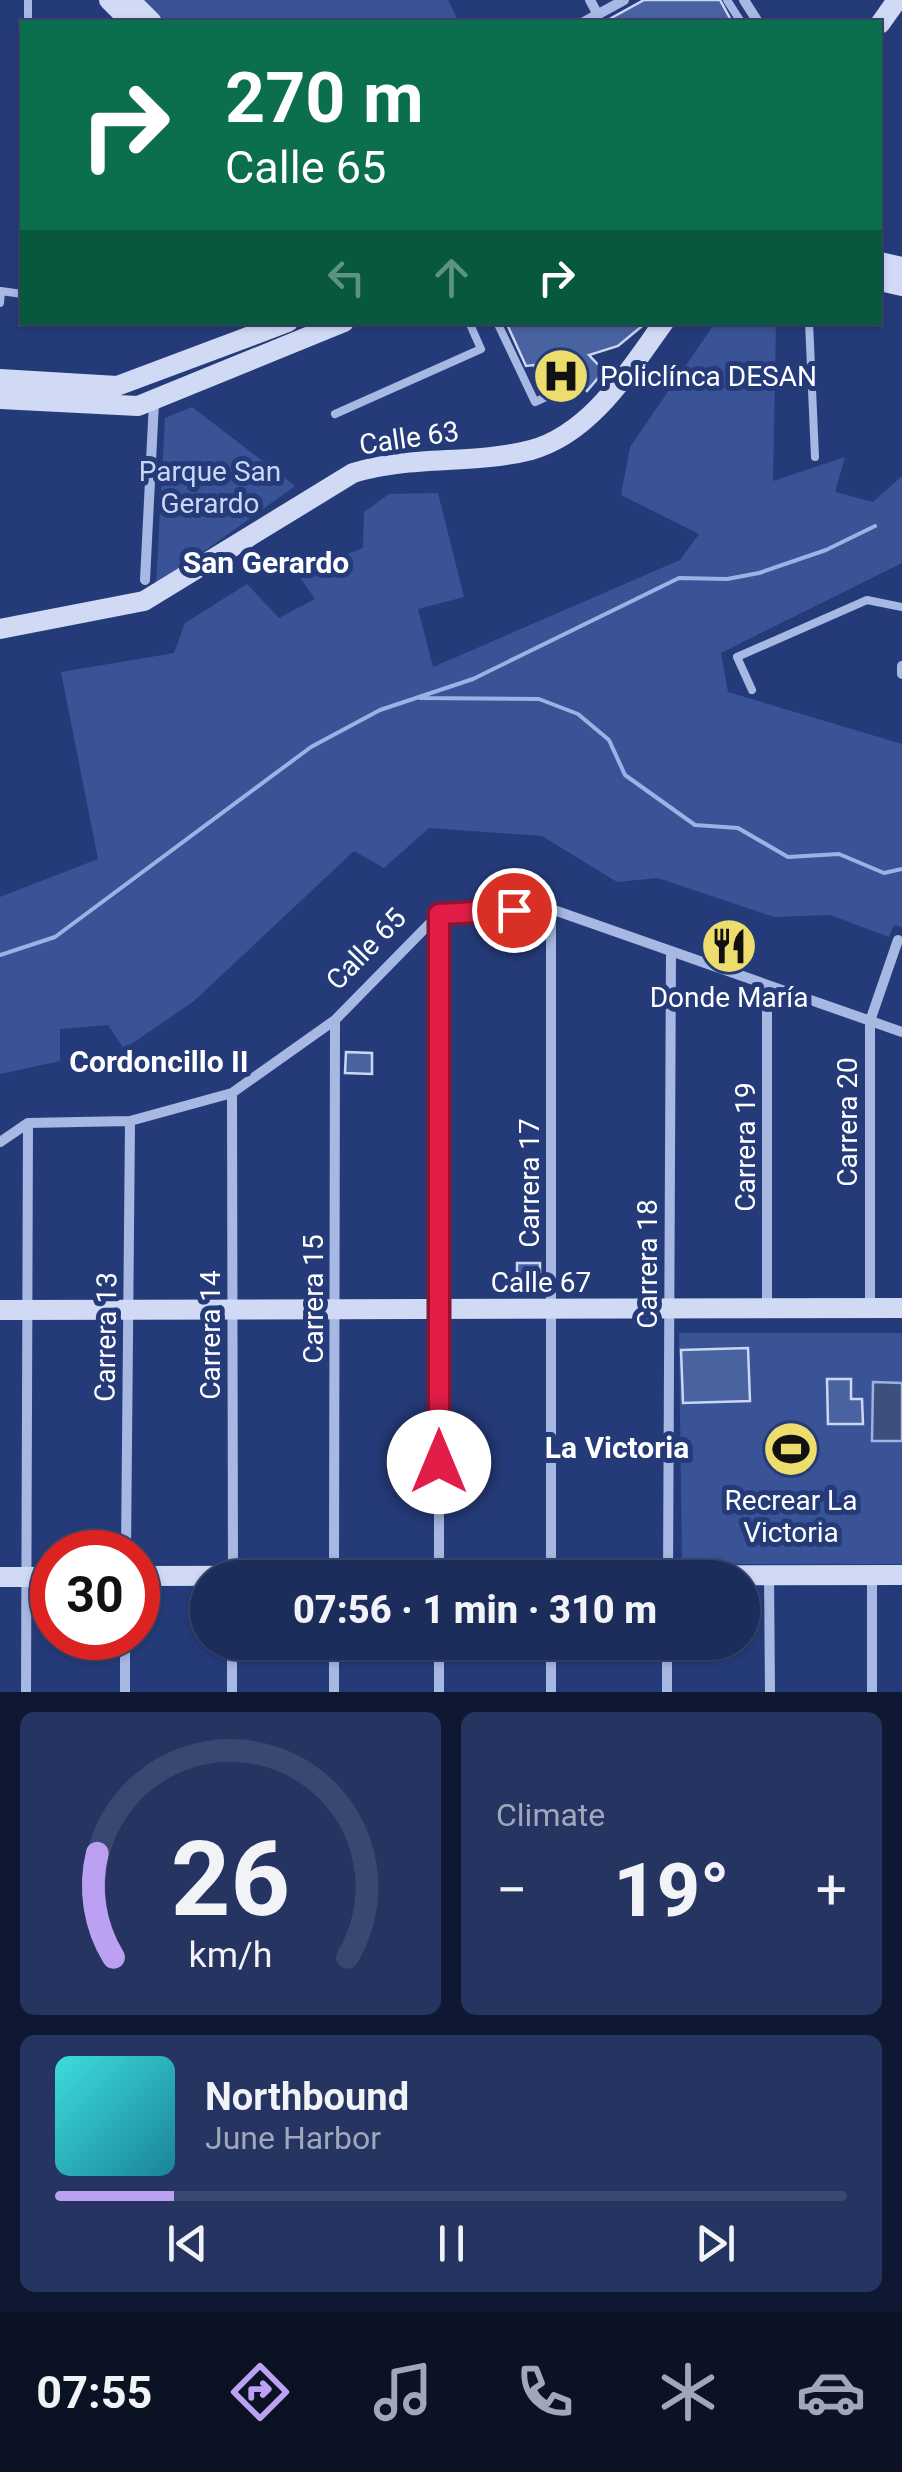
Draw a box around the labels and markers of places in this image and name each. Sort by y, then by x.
hospital icon: Policlínca DESAN [531,346,591,406]
place label: Policlínca DESAN [600,360,817,393]
pin [472,868,557,953]
restaurant icon: Donde María [699,916,759,976]
place label: Donde María [650,981,808,1014]
sports icon: Recrear La Victoria [761,1419,821,1479]
place label: Recrear La Victoria [725,1484,857,1549]

